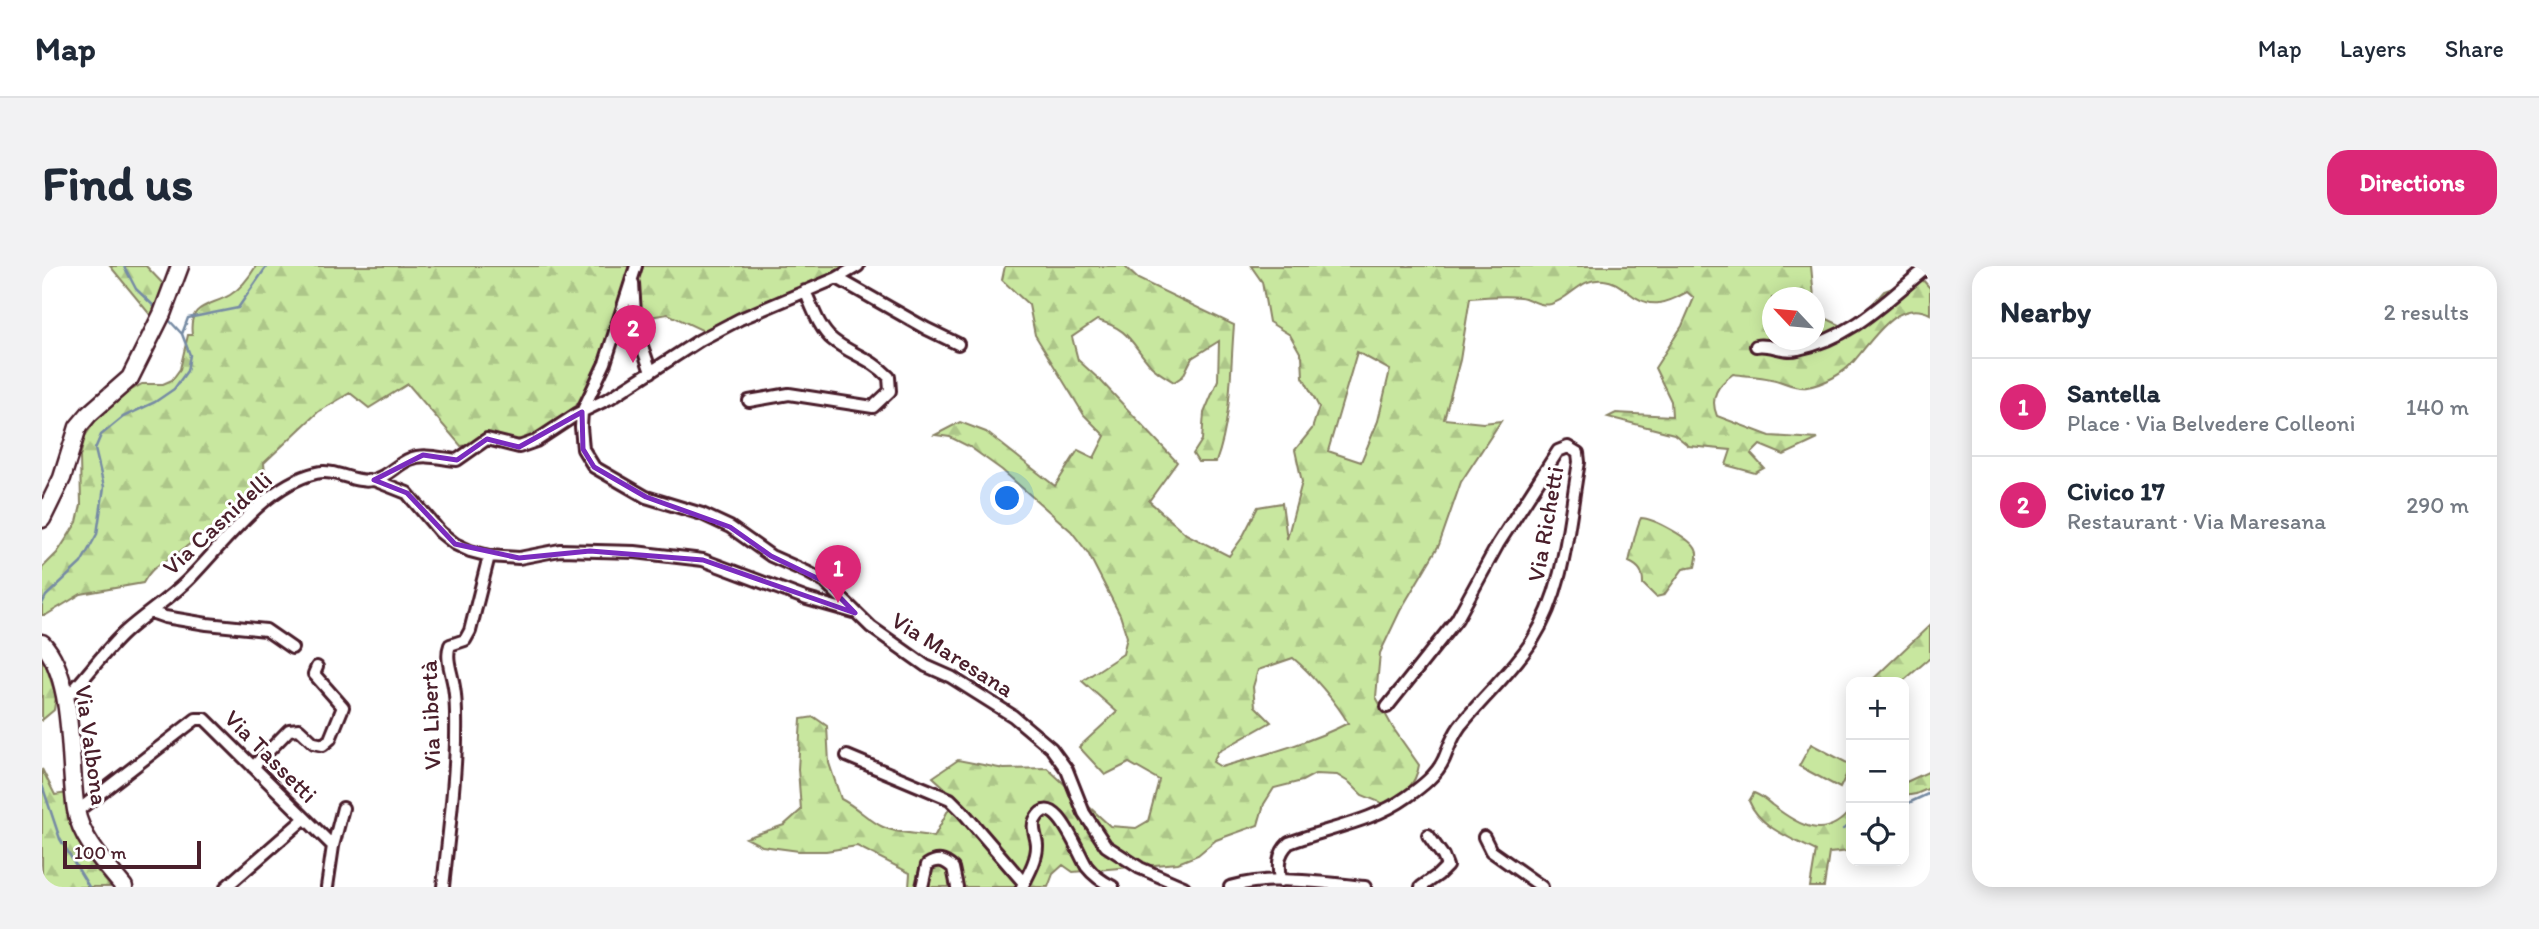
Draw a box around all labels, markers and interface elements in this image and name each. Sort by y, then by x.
text: Map [35,29,96,68]
text: Map [2258,34,2302,63]
text: Layers [2340,34,2407,63]
text: Share [2445,34,2504,63]
button: Directions [2327,150,2497,215]
text: Find us [42,153,193,212]
north arrow [1762,287,1825,350]
text: Nearby [2000,293,2091,330]
text: 2 results [2383,298,2469,326]
pin: 2 [610,305,656,363]
text: Santella [2067,377,2160,409]
text: 1 [2018,393,2028,421]
text: 140 m [2406,393,2469,421]
text: Place · Via Belvedere Colleoni [2067,409,2355,437]
street label: Via Richetti [1521,464,1569,584]
street label: Via Casnidelli [156,465,278,581]
text: Civico 17 [2067,475,2165,507]
your location [990,481,1024,515]
text: 2 [2017,491,2029,519]
text: 290 m [2406,491,2469,519]
text: Restaurant · Via Maresana [2067,507,2326,535]
pin: 1 [815,545,861,603]
street label: Via Maresana [886,605,1020,703]
street label: Via Libertà [414,659,446,771]
map controls [1846,677,1909,866]
button: + [1846,677,1909,740]
street label: Via Valbona [69,683,115,807]
street label: Via Tassetti [219,704,323,808]
button: − [1846,740,1909,803]
button: locate [1846,803,1909,866]
scale bar [63,838,201,870]
text: 100 m [74,841,126,864]

